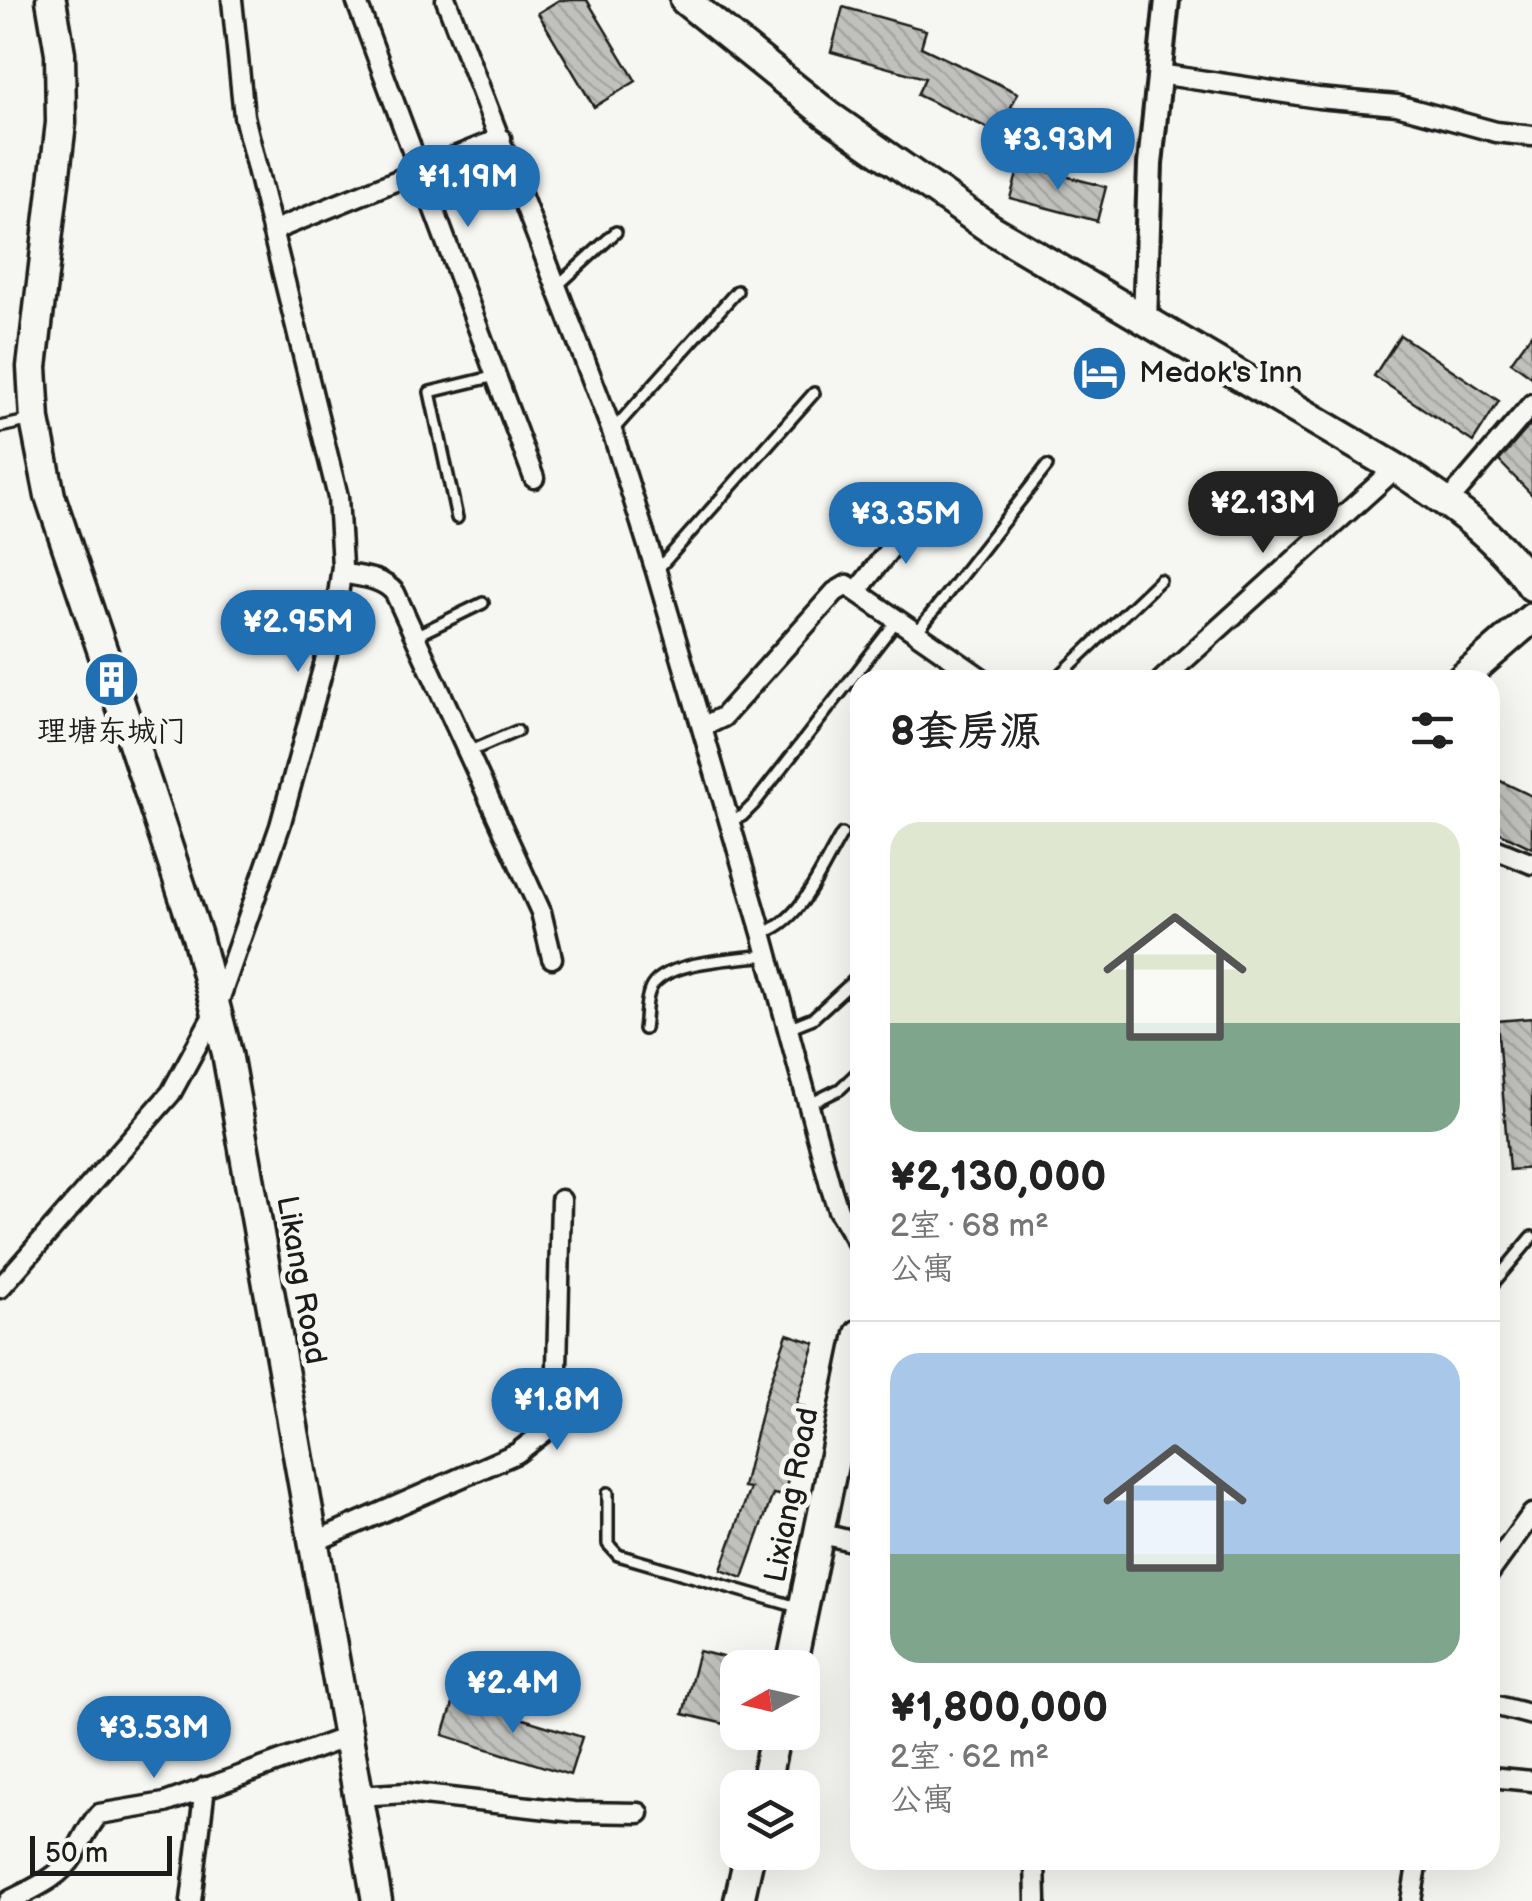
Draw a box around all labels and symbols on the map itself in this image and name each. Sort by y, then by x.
pin: ¥3.93M [977,108,1139,193]
pin: ¥1.19M [387,145,549,230]
hotel icon: Medok's Inn [1070,343,1130,403]
place label: Medok's Inn [1139,355,1302,391]
pin: ¥2.13M [1182,471,1344,556]
pin: ¥3.35M [825,482,987,567]
pin: ¥2.95M [217,590,379,675]
building icon: 理塘东城门 [82,649,142,709]
place label: 理塘东城门 [37,714,187,750]
street label: Likang Road [268,1193,334,1367]
pin: ¥1.8M [487,1368,627,1453]
street label: Lixiang Road [757,1405,827,1585]
north arrow [720,1650,820,1750]
pin: ¥2.4M [443,1651,583,1736]
pin: ¥3.53M [73,1696,235,1781]
scale bar [30,1831,172,1876]

